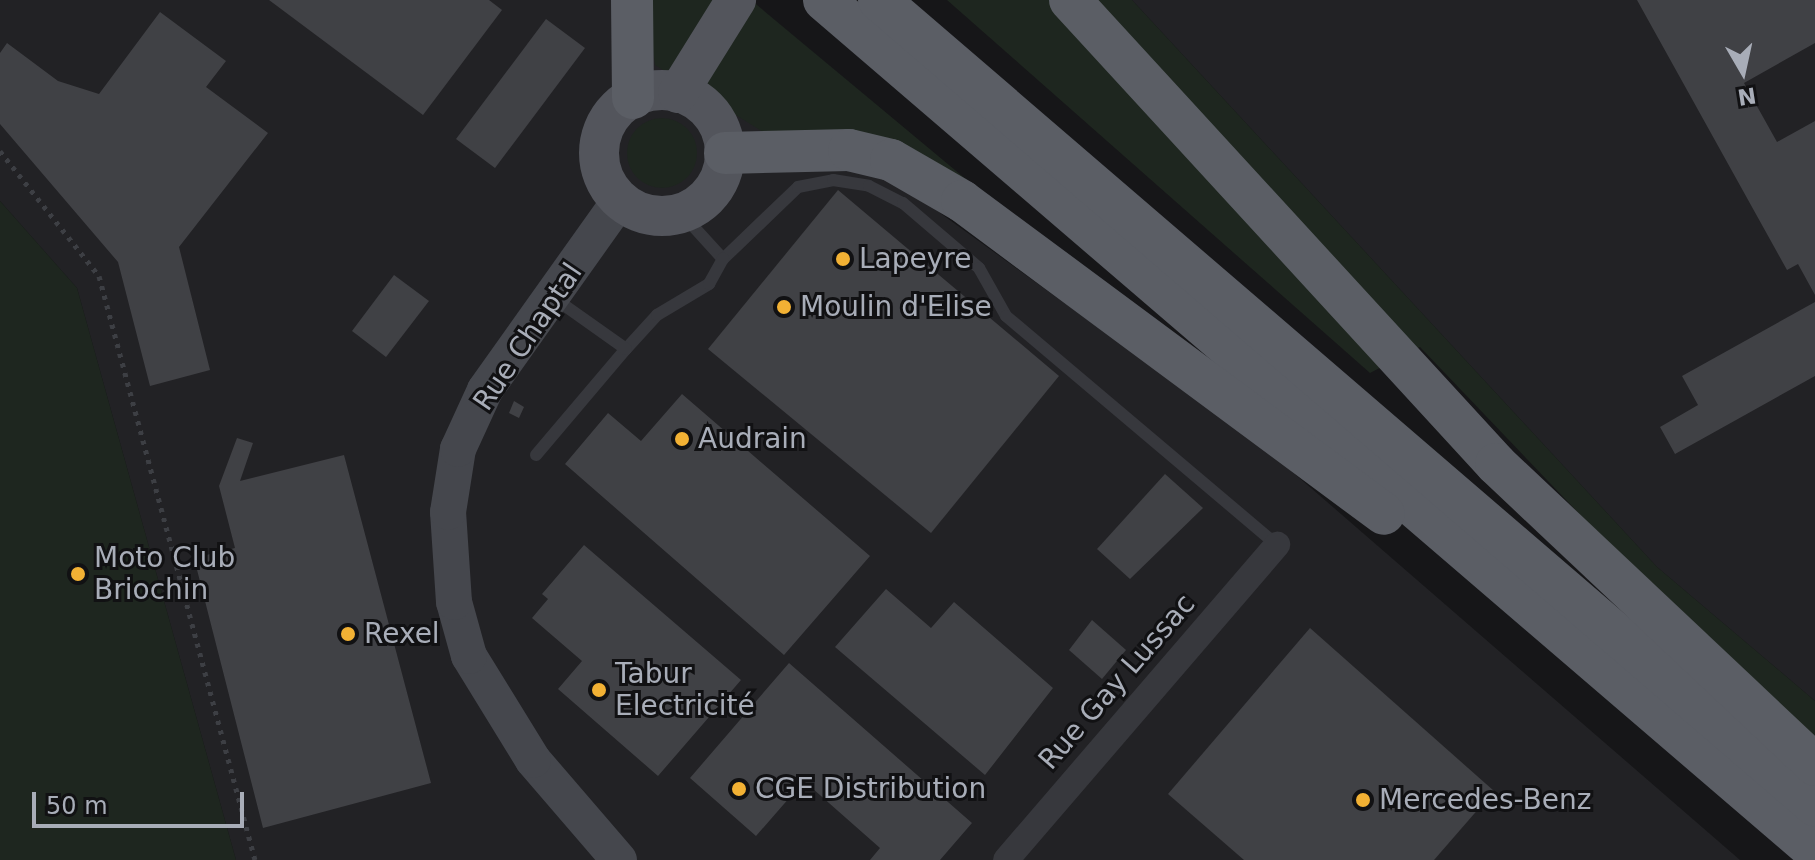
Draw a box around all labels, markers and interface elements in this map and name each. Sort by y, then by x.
north arrow [1703,32,1783,112]
text: N [1736,82,1758,110]
place label: Lapeyre [859,242,971,276]
marker: Lapeyre [834,250,852,268]
street label: Rue Chaptal [466,257,590,417]
place label: Moulin d'Elise [800,290,992,324]
marker: Moulin d'Elise [775,298,793,316]
place label: Audrain [698,422,807,456]
marker: Audrain [673,430,691,448]
place label: Moto Club Briochin [94,541,235,607]
marker: Moto Club Briochin [69,565,87,583]
street label: Rue Gay Lussac [1032,588,1202,776]
place label: Rexel [364,617,440,651]
marker: Rexel [339,625,357,643]
place label: Tabur Electricité [615,657,755,723]
marker: Tabur Electricité [590,681,608,699]
place label: CGE Distribution [755,772,986,806]
scale bar [36,776,248,826]
marker: CGE Distribution [730,780,748,798]
place label: Mercedes-Benz [1379,783,1591,817]
marker: Mercedes-Benz [1354,791,1372,809]
text: 50 m [46,792,108,820]

